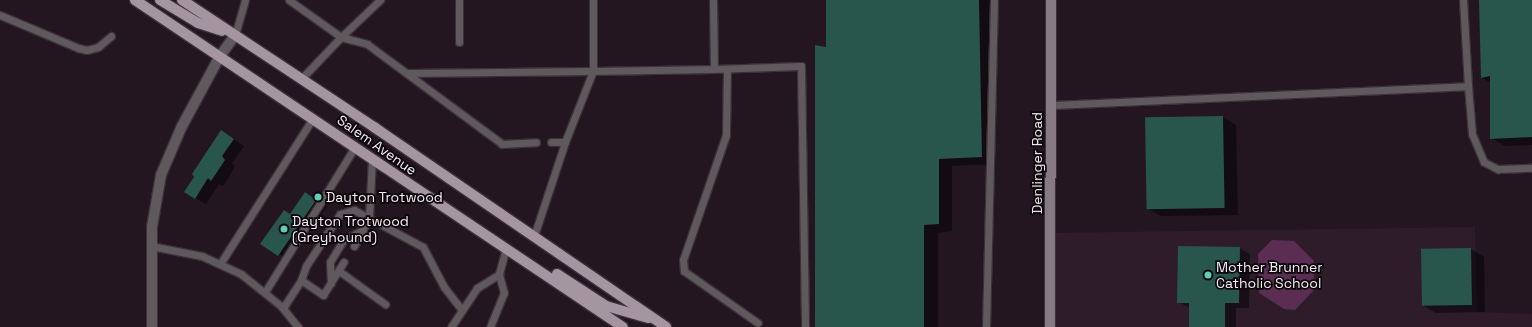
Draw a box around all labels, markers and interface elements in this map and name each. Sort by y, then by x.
street label: Salem Avenue [334,111,420,179]
street label: Denlinger Road [1029,112,1045,214]
place label: Dayton Trotwood [326,189,443,205]
marker: Dayton Trotwood [313,192,323,202]
place label: Dayton Trotwood (Greyhound) [292,213,409,246]
marker: Dayton Trotwood (Greyhound) [279,224,289,234]
place label: Mother Brunner Catholic School [1216,259,1323,292]
marker: Mother Brunner Catholic School [1203,270,1213,280]

